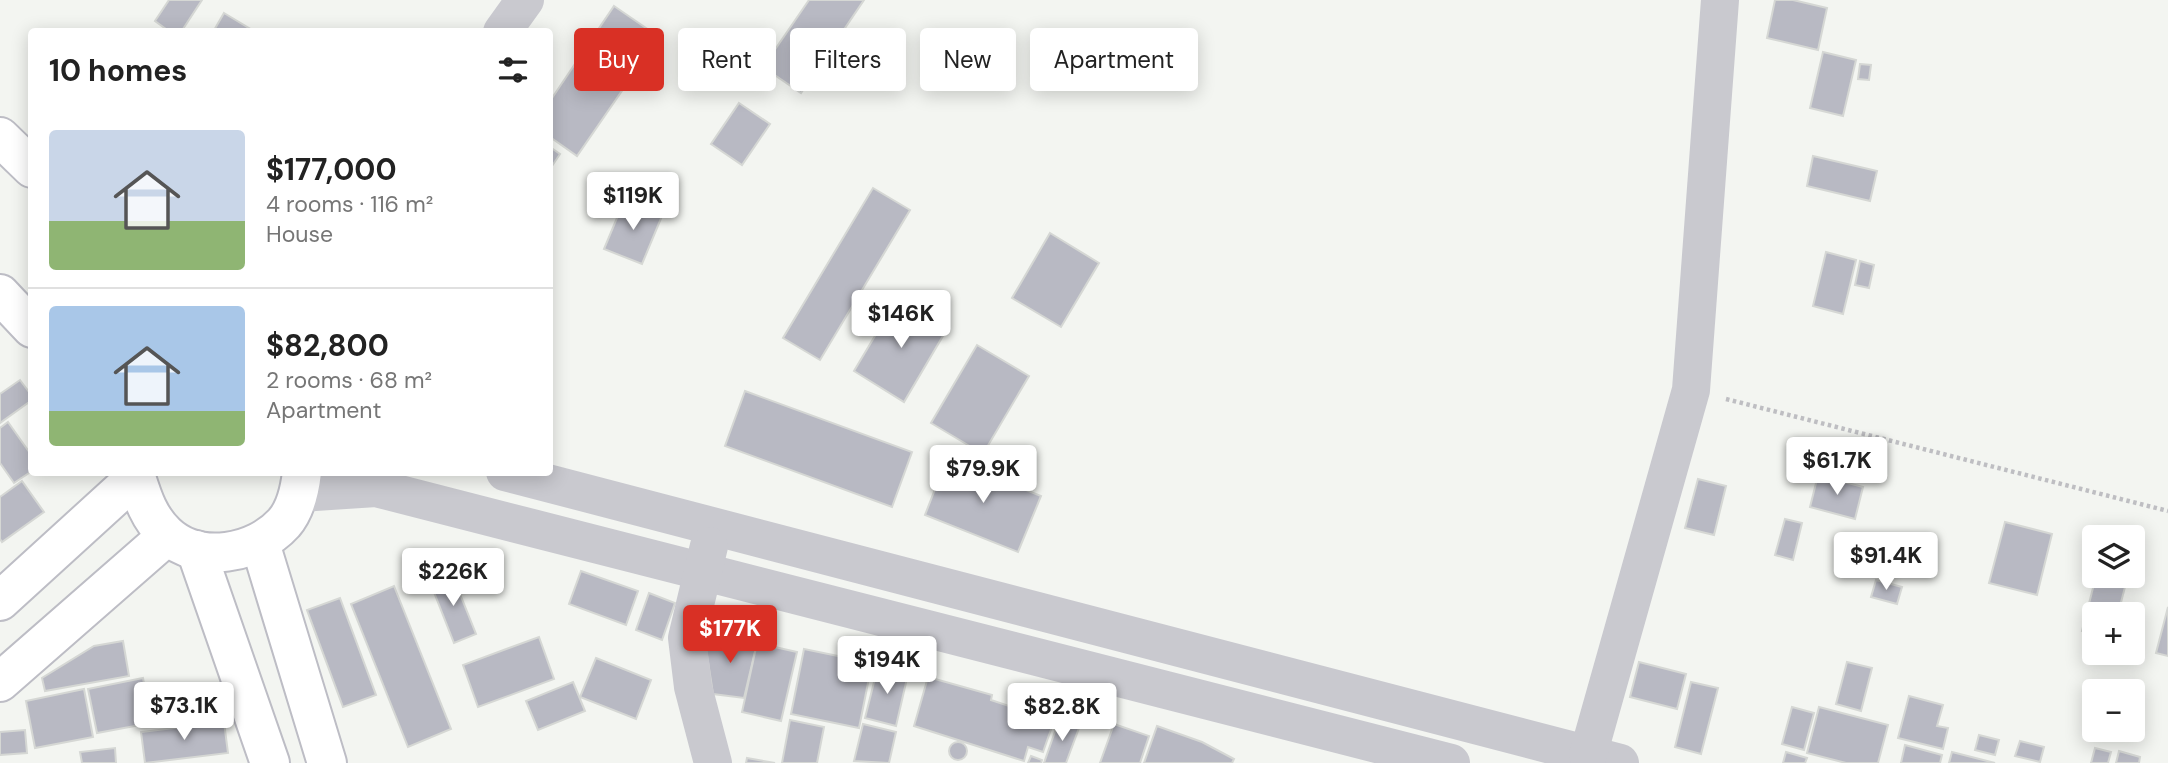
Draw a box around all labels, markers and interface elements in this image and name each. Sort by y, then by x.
chip: Buy [574,28,664,91]
chip: Rent [678,28,776,91]
chip: Filters [790,28,906,91]
chip: New [920,28,1016,91]
chip: Apartment [1030,28,1198,91]
text: 10 homes [49,51,187,90]
icon: filters [494,51,532,89]
text: $177,000 [266,150,397,189]
icon: home [105,158,189,242]
pin: $119K [584,173,682,232]
text: $119K [603,180,663,210]
text: 4 rooms · 116 m² [266,189,433,219]
text: House [266,219,333,249]
pin: $146K [852,290,950,350]
text: $146K [868,298,934,328]
text: $82,800 [266,326,389,365]
icon: home [105,334,189,418]
text: 2 rooms · 68 m² [266,365,432,395]
text: Apartment [266,395,381,425]
pin: $61.7K [1780,438,1894,497]
text: $61.7K [1802,445,1872,475]
pin: $79.9K [926,446,1040,505]
text: $79.9K [946,453,1020,483]
map controls [2082,525,2145,742]
button: layers [2082,525,2145,588]
pin: $91.4K [1829,532,1943,592]
text: $91.4K [1850,540,1922,570]
pin: $226K [404,548,502,608]
text: $226K [418,556,488,586]
button: + [2082,602,2145,665]
pin: $177K [681,606,779,665]
text: $177K [699,613,761,643]
pin: $194K [838,636,936,696]
text: $194K [854,644,920,674]
button: − [2082,679,2145,742]
pin: $73.1K [127,682,241,742]
pin: $82.8K [1005,684,1119,743]
text: $73.1K [150,690,218,720]
text: $82.8K [1024,691,1100,721]

